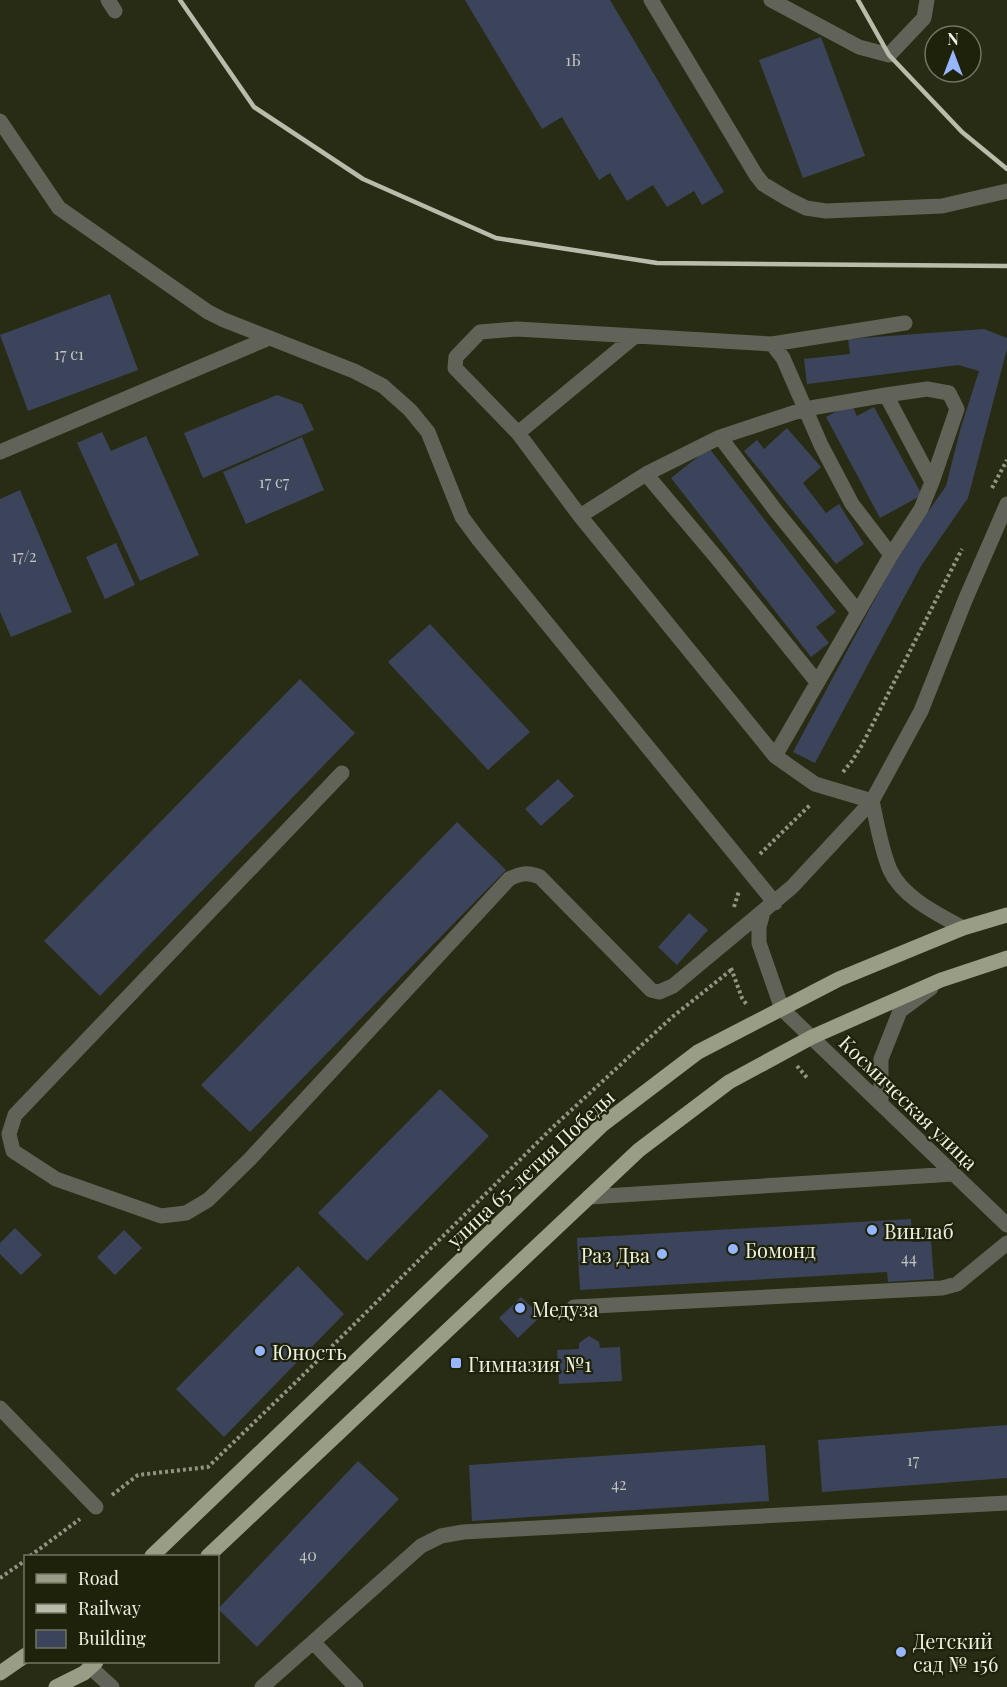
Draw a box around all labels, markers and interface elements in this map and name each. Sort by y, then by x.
north arrow [923,24,983,84]
text: N [947,28,959,49]
house number: 1Б [565,49,581,70]
house number: 17 с1 [54,343,84,364]
house number: 17 с7 [259,471,290,492]
house number: 17/2 [11,545,37,566]
street label: Космическая улица [834,1029,984,1175]
street label: улица 65-летия Победы [439,1083,620,1254]
place label: Винлаб [884,1217,954,1244]
marker: Винлаб [865,1223,879,1237]
place label: Бомонд [745,1236,816,1263]
place label: Раз Два [581,1241,650,1268]
marker: Бомонд [726,1242,740,1256]
marker: Раз Два [655,1247,669,1261]
house number: 44 [901,1247,917,1268]
place label: Медуза [532,1295,598,1322]
marker: Медуза [513,1301,527,1315]
place label: Юность [272,1338,347,1365]
marker: Юность [253,1344,267,1358]
place label: Гимназия №1 [468,1350,592,1377]
marker: Гимназия №1 [449,1356,463,1370]
house number: 17 [907,1449,920,1470]
house number: 42 [611,1473,627,1494]
house number: 40 [299,1544,317,1565]
legend [24,1555,219,1663]
text: Road [78,1566,119,1590]
text: Railway [78,1596,141,1620]
text: Building [78,1626,146,1650]
place label: Детский сад № 156 [913,1627,998,1677]
marker: Детский сад № 156 [894,1645,908,1659]

